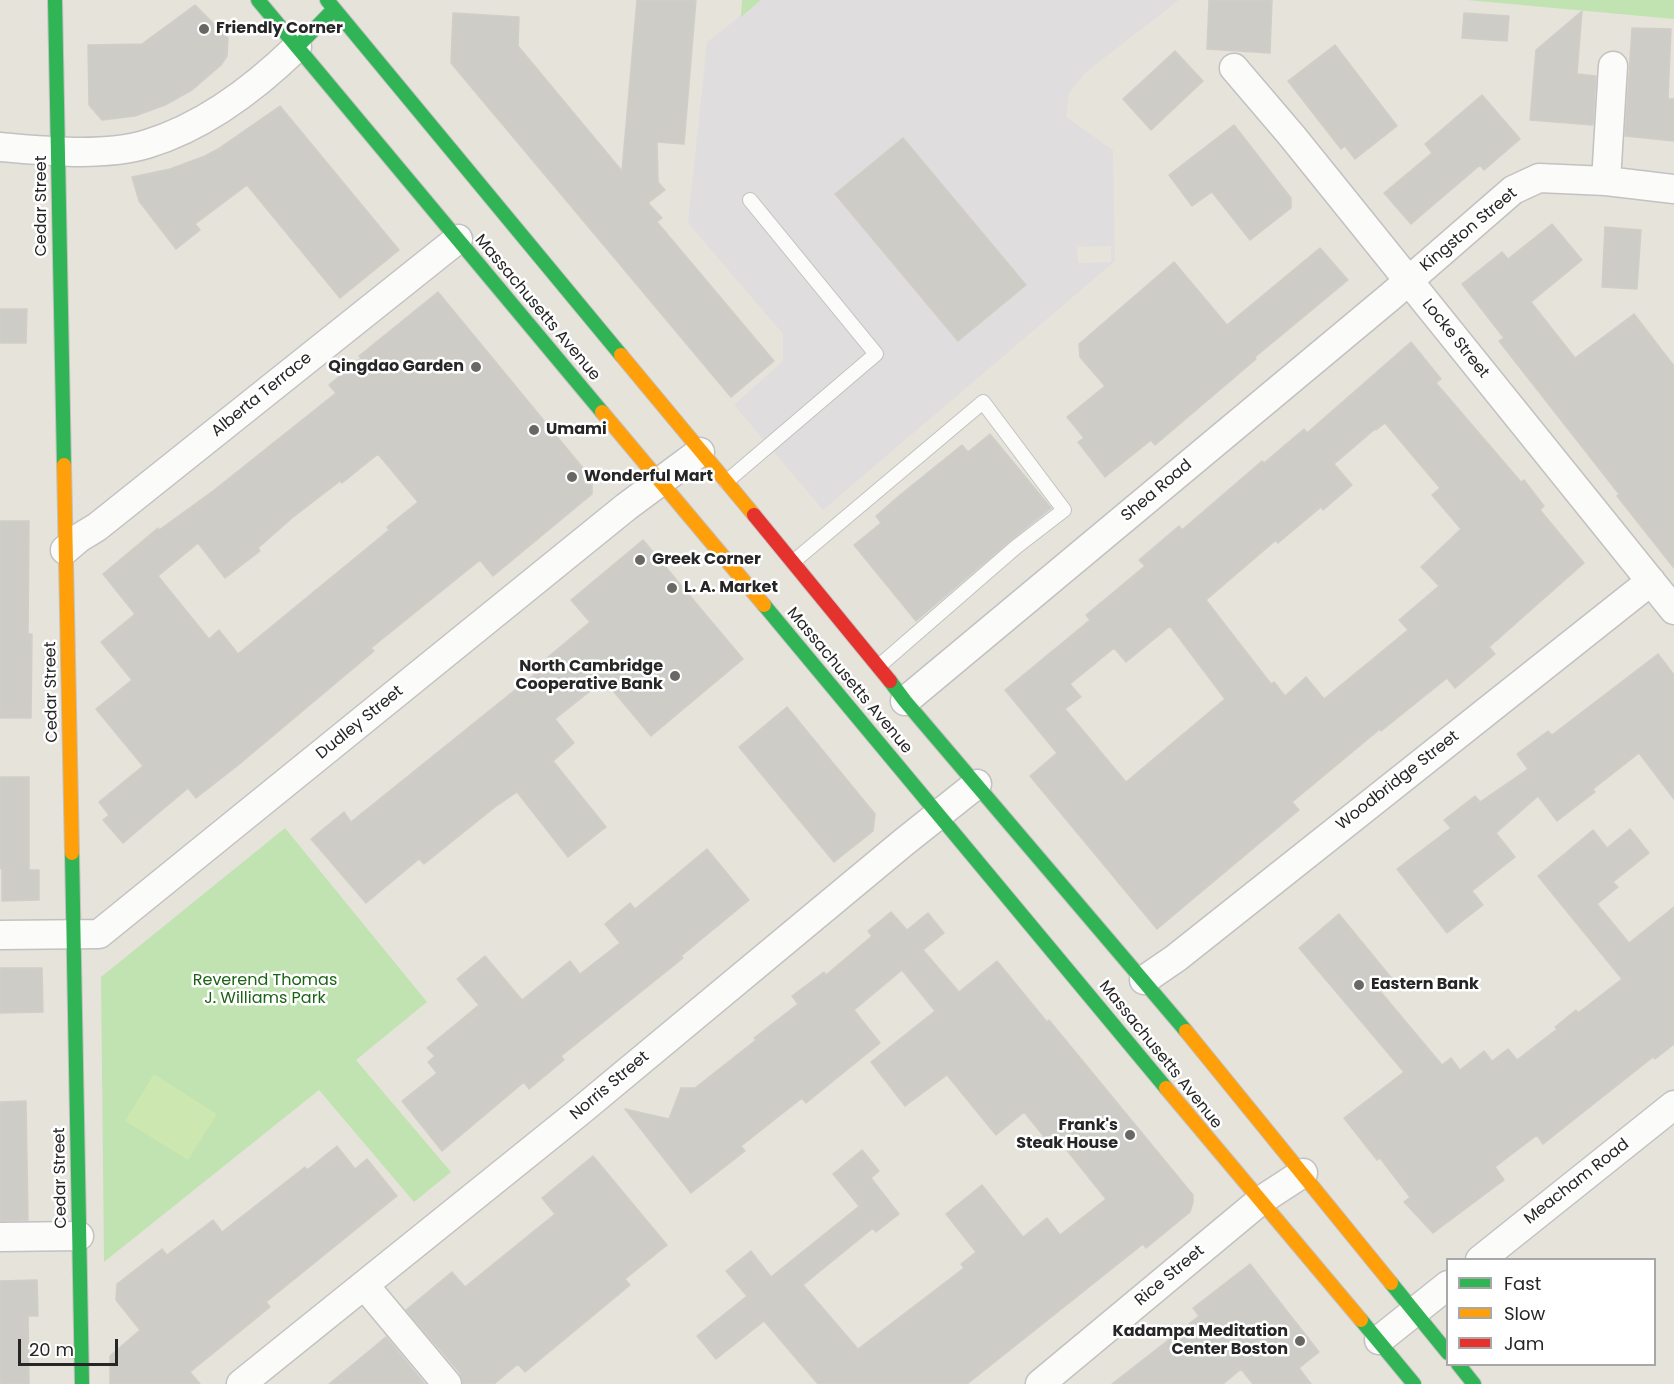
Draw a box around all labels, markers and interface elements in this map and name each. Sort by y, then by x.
place label: Friendly Corner [216,19,343,39]
marker: Friendly Corner [197,22,211,36]
street label: Cedar Street [32,156,52,256]
street label: Kingston Street [1417,184,1521,276]
street label: Massachusetts Avenue [470,231,604,385]
street label: Locke Street [1417,296,1493,382]
street label: Alberta Terrace [208,349,316,441]
place label: Qingdao Garden [328,357,464,377]
marker: Qingdao Garden [469,360,483,374]
place label: Umami [546,420,607,440]
marker: Umami [527,423,541,437]
street label: Shea Road [1118,456,1196,526]
place label: Wonderful Mart [584,467,713,487]
marker: Wonderful Mart [565,470,579,484]
place label: Greek Corner [652,550,761,570]
marker: Greek Corner [633,553,647,567]
place label: L. A. Market [684,578,778,598]
marker: L. A. Market [665,581,679,595]
street label: Massachusetts Avenue [782,604,916,758]
street label: Cedar Street [42,641,62,743]
place label: North Cambridge Cooperative Bank [515,657,663,695]
marker: North Cambridge Cooperative Bank [668,669,682,683]
street label: Dudley Street [313,682,407,764]
street label: Woodbridge Street [1333,727,1463,835]
park label: Reverend Thomas J. Williams Park [193,971,337,1009]
place label: Eastern Bank [1371,975,1479,995]
street label: Massachusetts Avenue [1094,977,1226,1133]
marker: Eastern Bank [1352,978,1366,992]
street label: Norris Street [567,1048,653,1124]
place label: Frank's Steak House [1016,1116,1118,1154]
street label: Cedar Street [51,1127,71,1229]
marker: Frank's Steak House [1123,1128,1137,1142]
street label: Meacham Road [1521,1135,1633,1229]
street label: Rice Street [1131,1242,1209,1310]
legend [1446,1258,1656,1366]
text: Fast [1504,1271,1541,1296]
text: Slow [1504,1301,1545,1326]
place label: Kadampa Meditation Center Boston [1113,1322,1288,1360]
scale bar [21,1327,122,1365]
text: Jam [1504,1331,1544,1356]
marker: Kadampa Meditation Center Boston [1293,1334,1307,1348]
text: 20 m [29,1337,74,1362]

